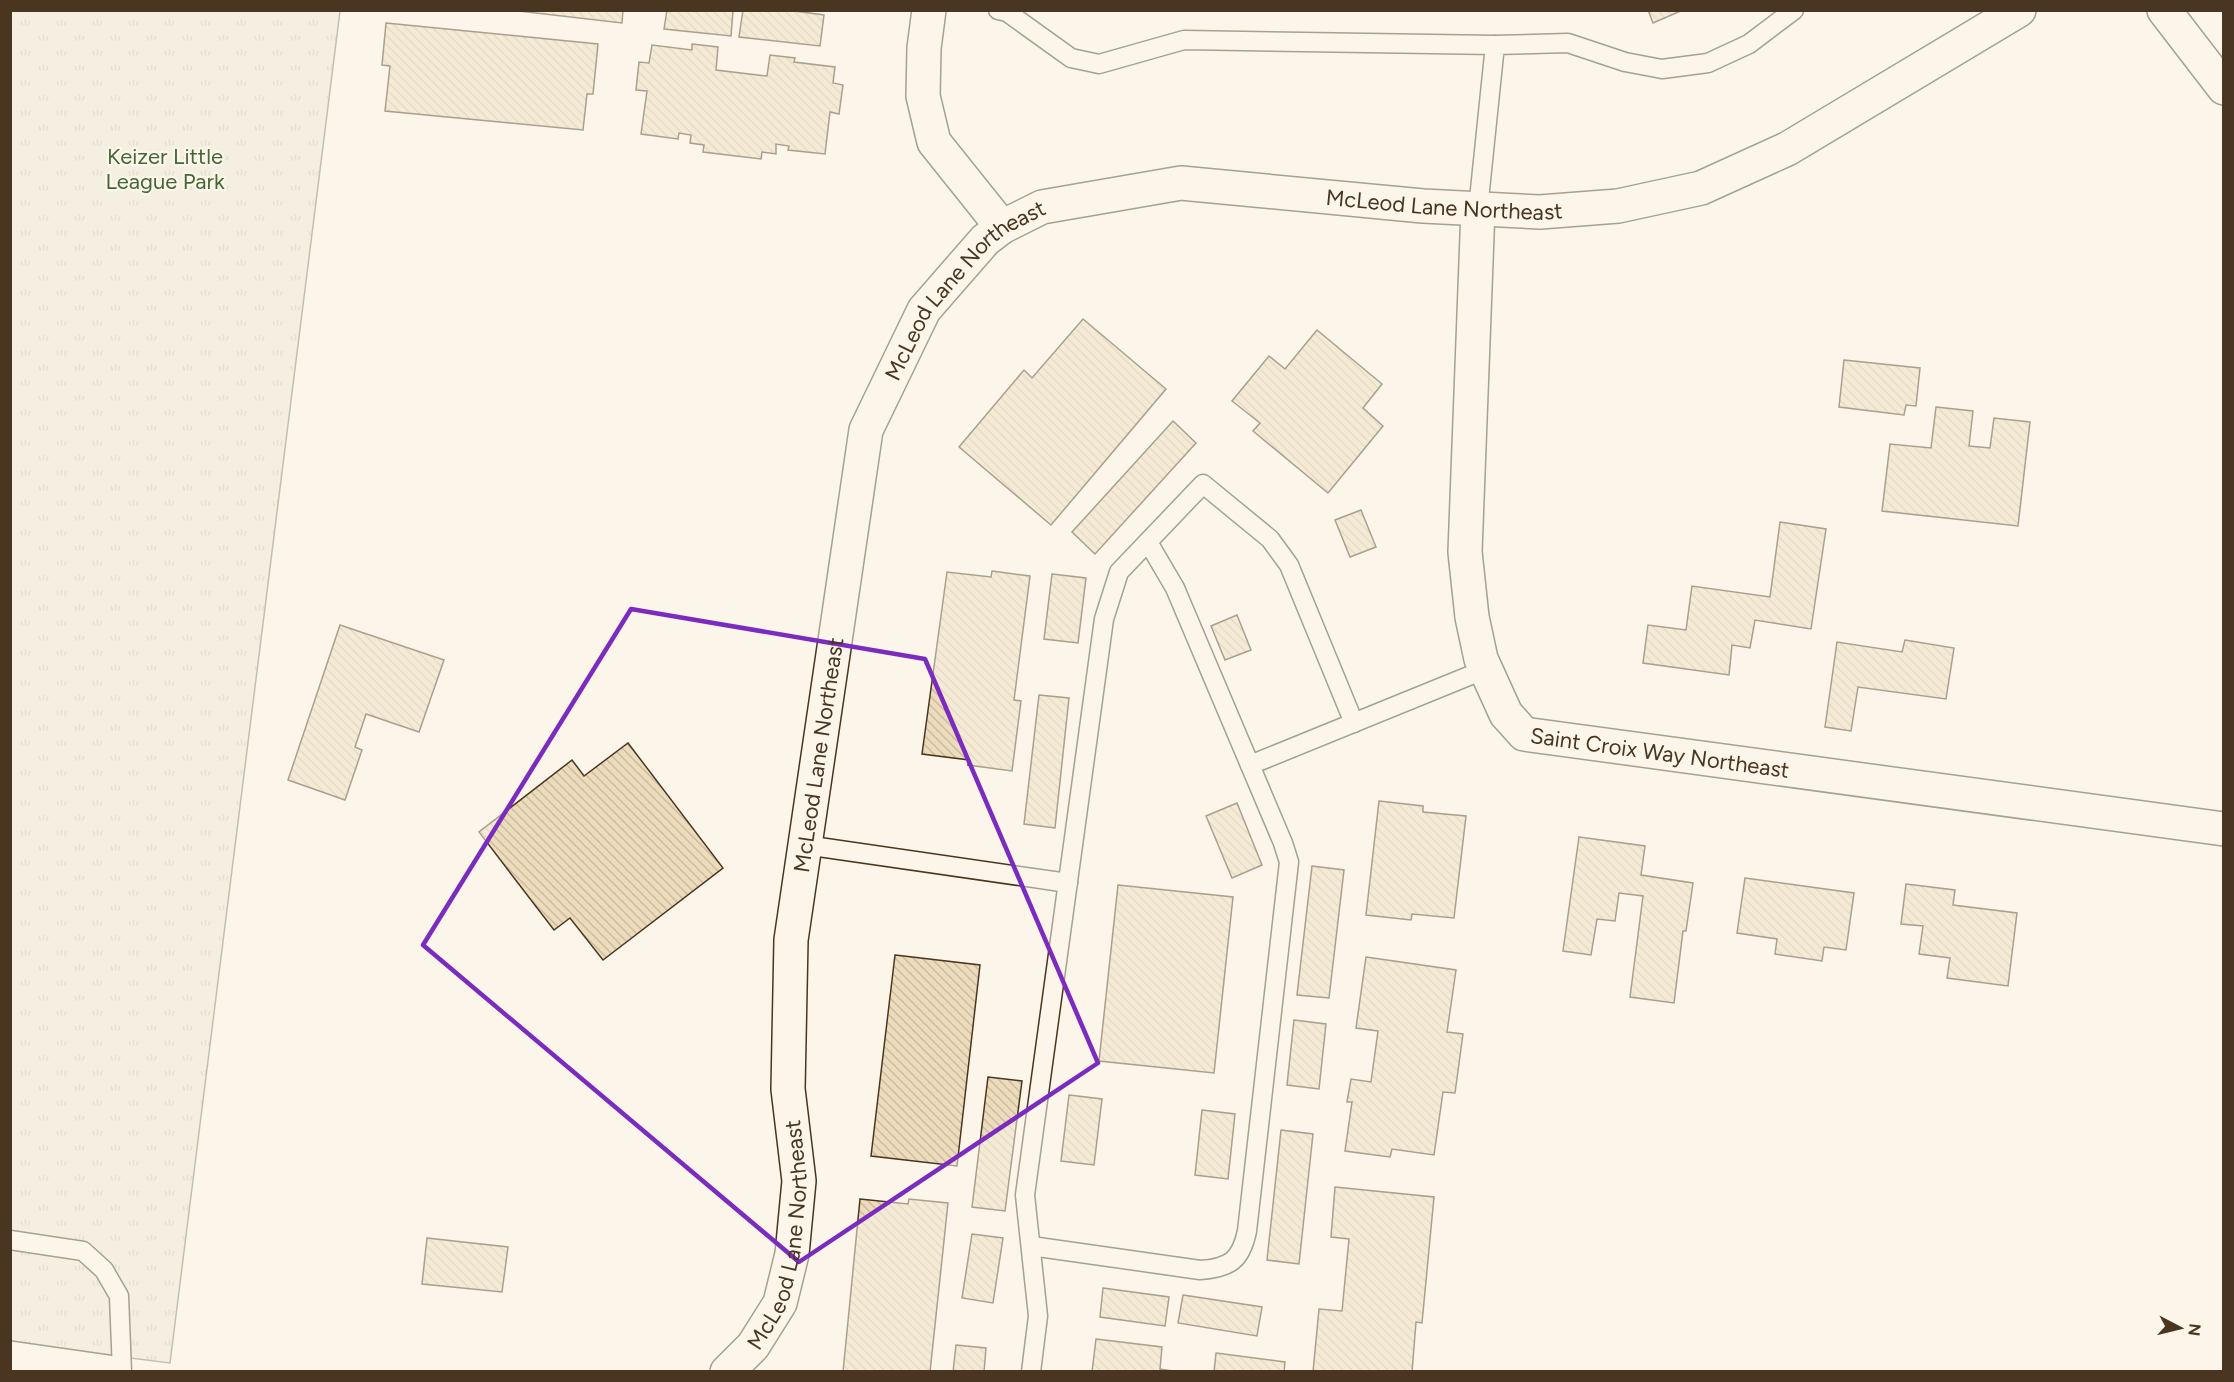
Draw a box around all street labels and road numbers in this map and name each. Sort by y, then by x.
street label: McLeod Lane Northeast [1325,183,1564,226]
street label: McLeod Lane Northeast [879,194,1050,385]
street label: McLeod Lane Northeast [788,636,849,874]
street label: Saint Croix Way Northeast [1529,722,1791,783]
street label: McLeod Lane Northeast [741,1119,813,1354]

